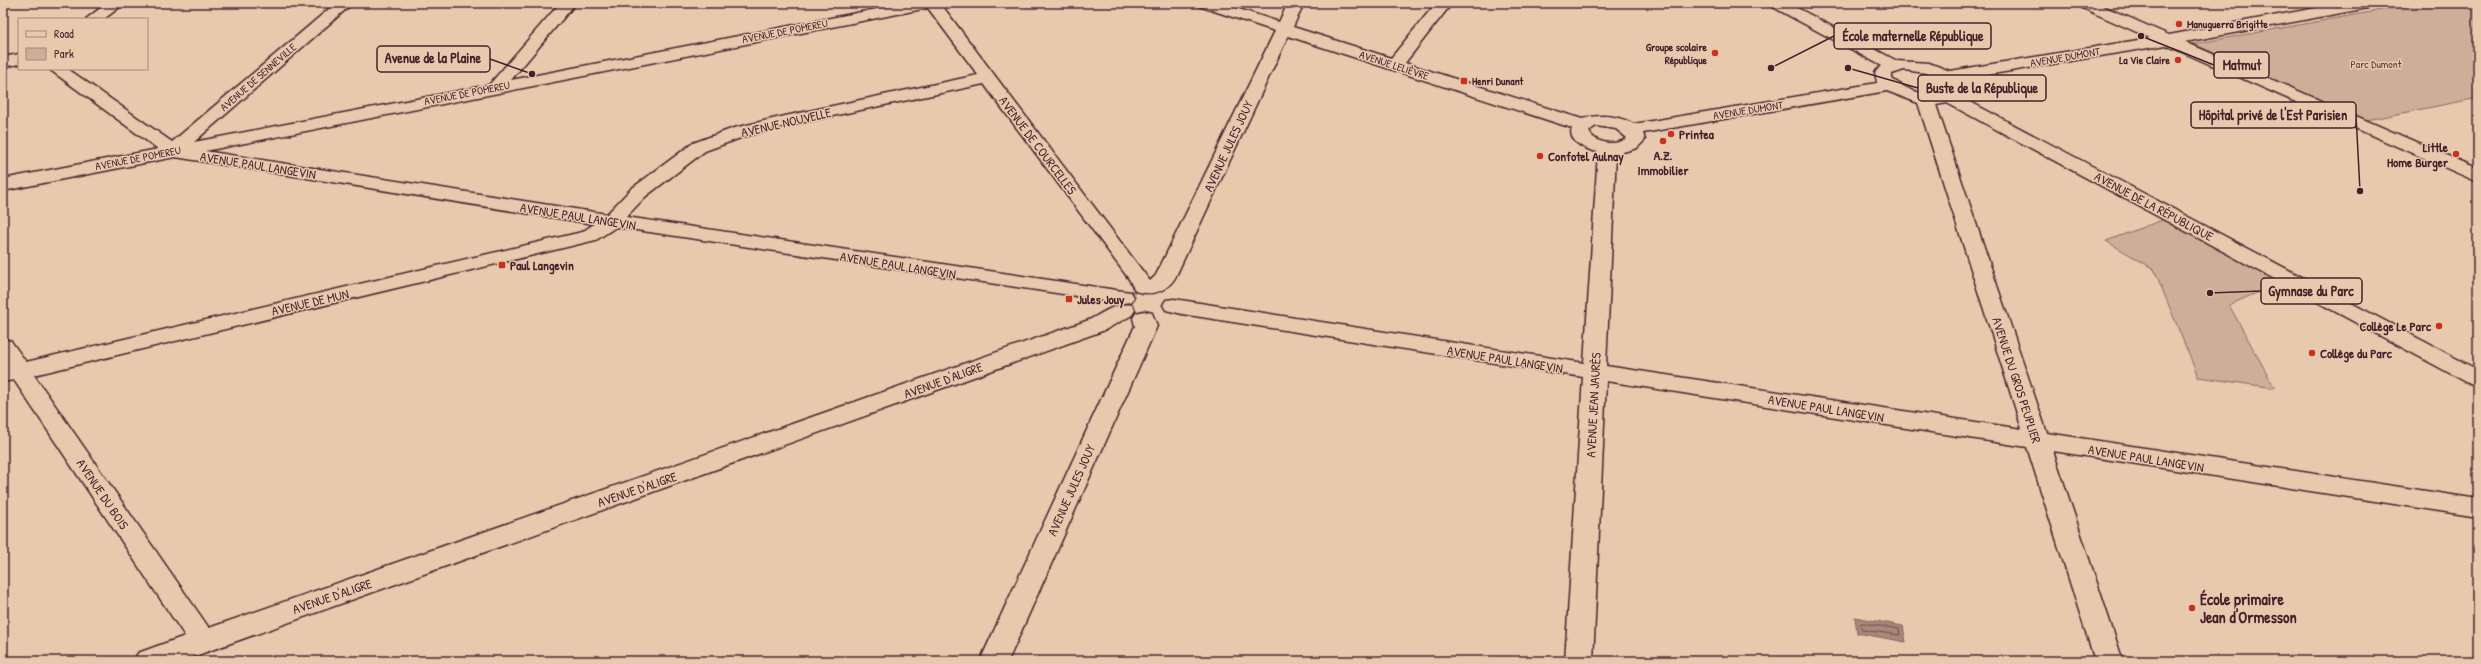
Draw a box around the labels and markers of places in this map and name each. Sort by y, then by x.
place label: Manuguerra Brigitte [2187,17,2268,32]
marker: Manuguerra Brigitte [2174,19,2184,29]
callout: École maternelle République [1834,23,1991,49]
place label: Groupe scolaire République [1646,40,1708,68]
callout: Avenue de la Plaine [377,46,490,72]
marker: Groupe scolaire République [1710,48,1720,58]
callout: Matmut [2214,52,2269,78]
place label: La Vie Claire [2119,53,2171,67]
marker: La Vie Claire [2173,55,2183,65]
place label: Henri Dunant [1472,74,1525,88]
callout: Buste de la République [1918,75,2046,101]
marker: Henri Dunant [1459,76,1469,86]
callout: Hôpital privé de l'Est Parisien [2191,102,2356,128]
place label: Printea [1679,125,1715,143]
marker: Printea [1666,129,1676,139]
marker: A.Z. Immobilier [1658,136,1668,146]
place label: Little Home Burger [2387,138,2449,172]
place label: A.Z. Immobilier [1638,146,1689,179]
place label: Confotel Aulnay [1548,147,1624,166]
marker: Little Home Burger [2451,149,2461,159]
marker: Confotel Aulnay [1535,151,1545,161]
place label: Paul Langevin [510,256,574,275]
marker: Paul Langevin [497,260,507,270]
callout: Gymnase du Parc [2261,278,2362,304]
place label: Jules Jouy [1077,290,1125,309]
marker: Jules Jouy [1064,294,1074,304]
place label: Collège Le Parc [2360,317,2432,336]
marker: Collège Le Parc [2434,321,2444,331]
place label: Collège du Parc [2320,344,2393,363]
marker: Collège du Parc [2307,348,2317,358]
place label: École primaire Jean d'Ormesson [2200,588,2297,628]
marker: École primaire Jean d'Ormesson [2187,603,2197,613]

